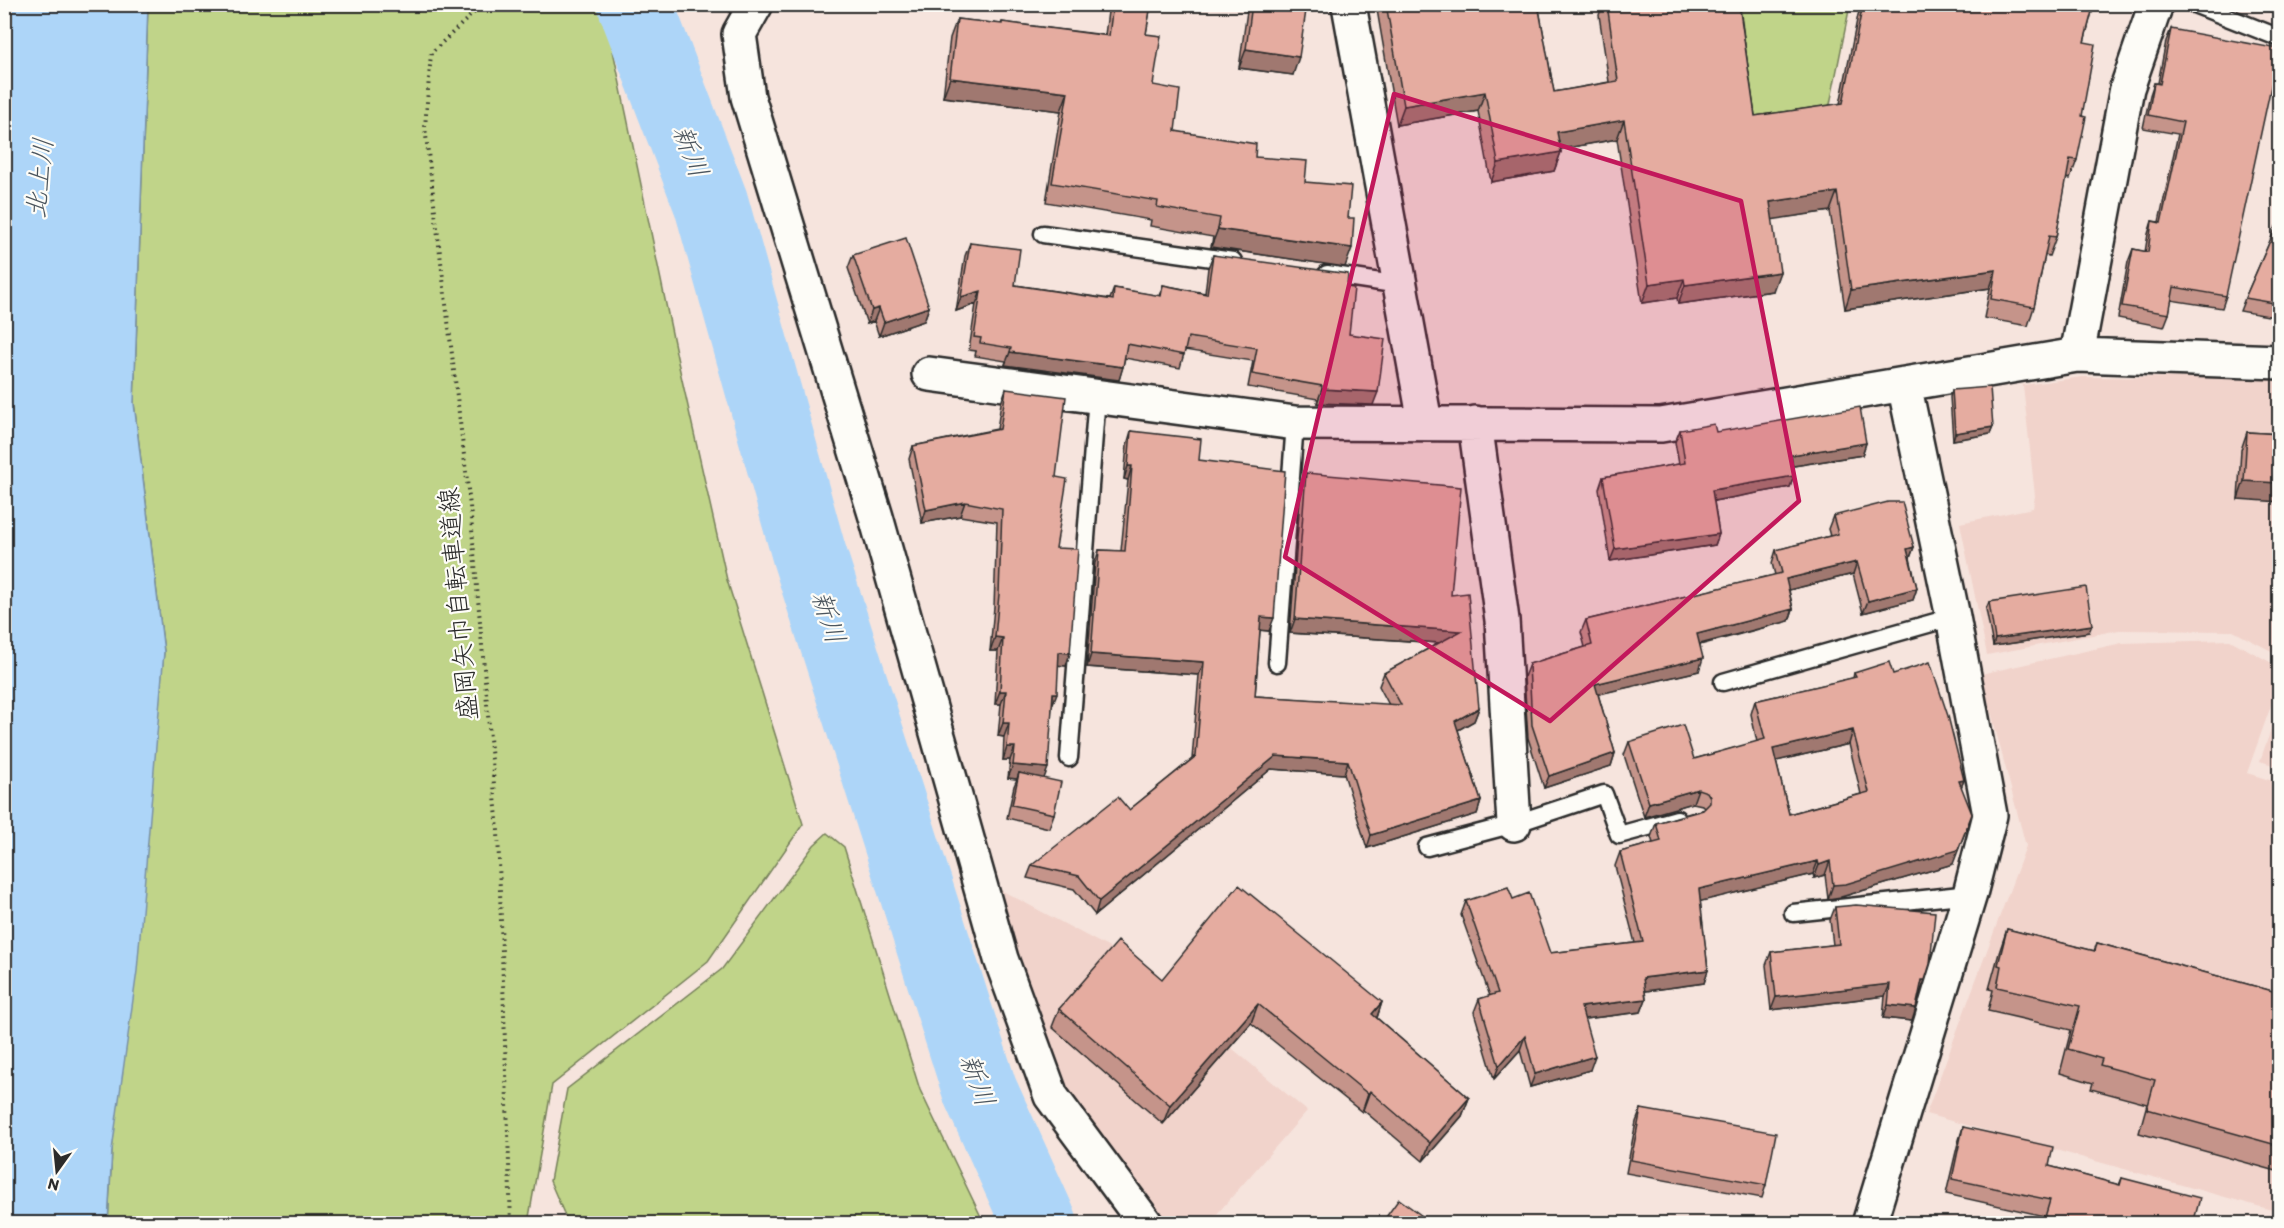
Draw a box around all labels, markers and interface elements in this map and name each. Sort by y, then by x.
water label: 新川 [666,120,716,182]
water label: 北上川 [18,136,60,220]
street label: 盛岡矢巾自転車道線 [432,486,484,722]
water label: 新川 [805,586,853,648]
water label: 新川 [953,1049,1003,1111]
north arrow [27,1141,87,1201]
text: N [46,1174,61,1196]

